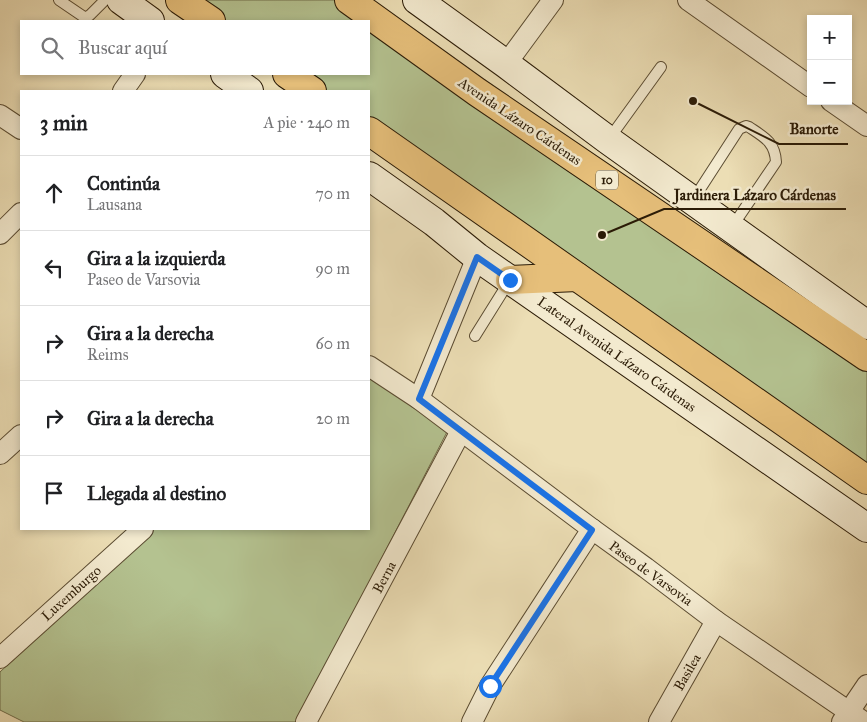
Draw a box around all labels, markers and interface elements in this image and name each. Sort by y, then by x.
map controls [807,15,852,105]
button: + [807,15,852,60]
search box [20,20,370,75]
icon: search [38,34,66,62]
text: Buscar aquí [78,36,167,59]
button: − [807,60,852,105]
street label: Avenida Lázaro Cárdenas [454,73,584,169]
text: 3 min [40,110,88,136]
text: A pie · 240 m [263,113,350,132]
callout: Banorte [779,114,848,144]
text: Banorte [789,120,839,138]
road number: 10 [596,170,618,190]
text: Continúa [87,172,160,195]
icon: ahead [40,179,68,207]
callout: Jardinera Lázaro Cárdenas [664,179,846,209]
text: 70 m [315,184,350,203]
text: Jardinera Lázaro Cárdenas [672,186,836,205]
text: Lausana [87,195,142,214]
text: Gira a la izquierda [87,247,226,270]
icon: left [40,254,68,282]
text: 90 m [315,259,350,278]
route end [499,269,522,292]
text: Paseo de Varsovia [87,270,200,289]
street label: Lateral Avenida Lázaro Cárdenas [534,293,699,416]
text: Gira a la derecha [87,322,214,345]
icon: right [40,329,68,357]
text: 60 m [316,334,350,353]
text: Reims [87,345,129,364]
icon: right [40,404,68,432]
text: Gira a la derecha [87,407,214,430]
text: 20 m [316,409,350,428]
icon: arrive [40,479,68,507]
text: Llegada al destino [87,482,226,505]
street label: Paseo de Varsovia [606,537,696,609]
street label: Berna [369,558,400,596]
street label: Luxemburgo [38,562,105,625]
street label: Basilea [670,651,705,694]
route start [479,675,502,698]

